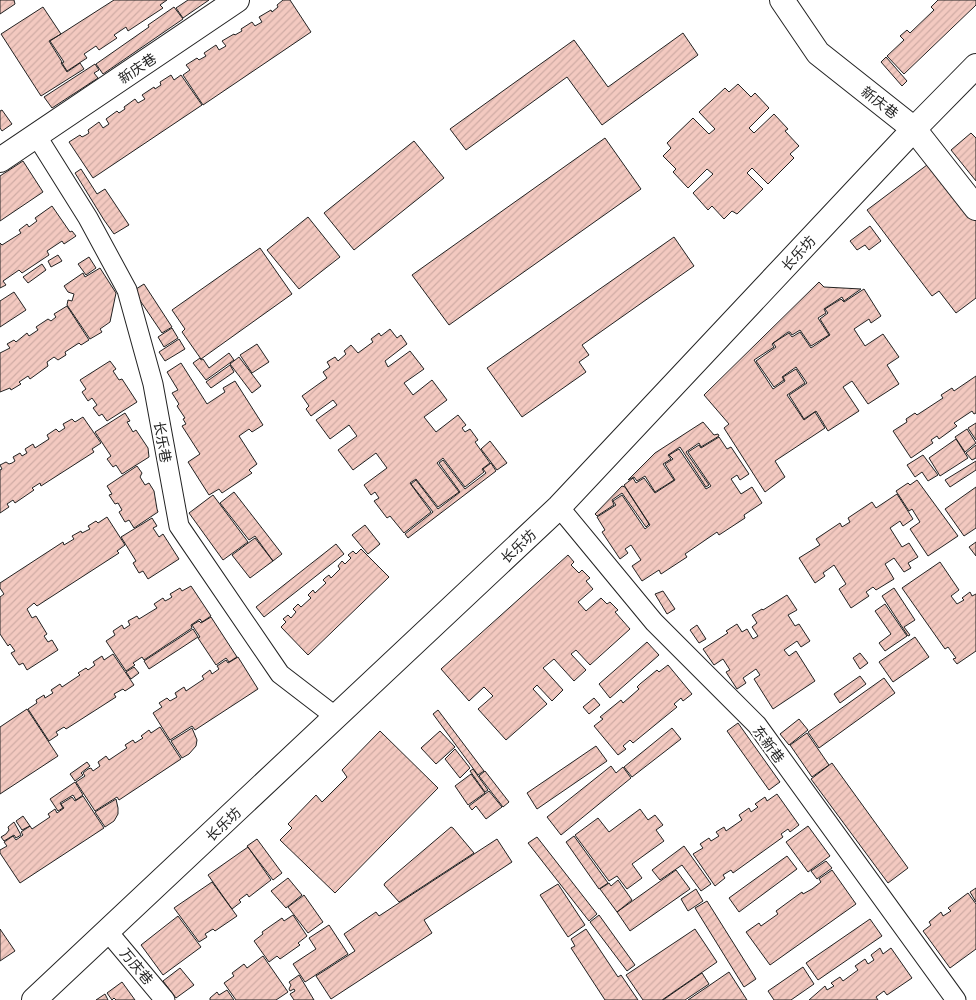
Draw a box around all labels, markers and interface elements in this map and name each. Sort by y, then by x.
street label: 新庆巷 [114,48,160,88]
street label: 新庆巷 [858,82,902,122]
street label: 长乐坊 [777,231,819,275]
street label: 长乐巷 [150,420,176,464]
street label: 长乐坊 [496,525,540,567]
street label: 东新巷 [749,722,789,766]
street label: 长乐坊 [201,803,245,845]
street label: 万庆巷 [116,944,158,988]

